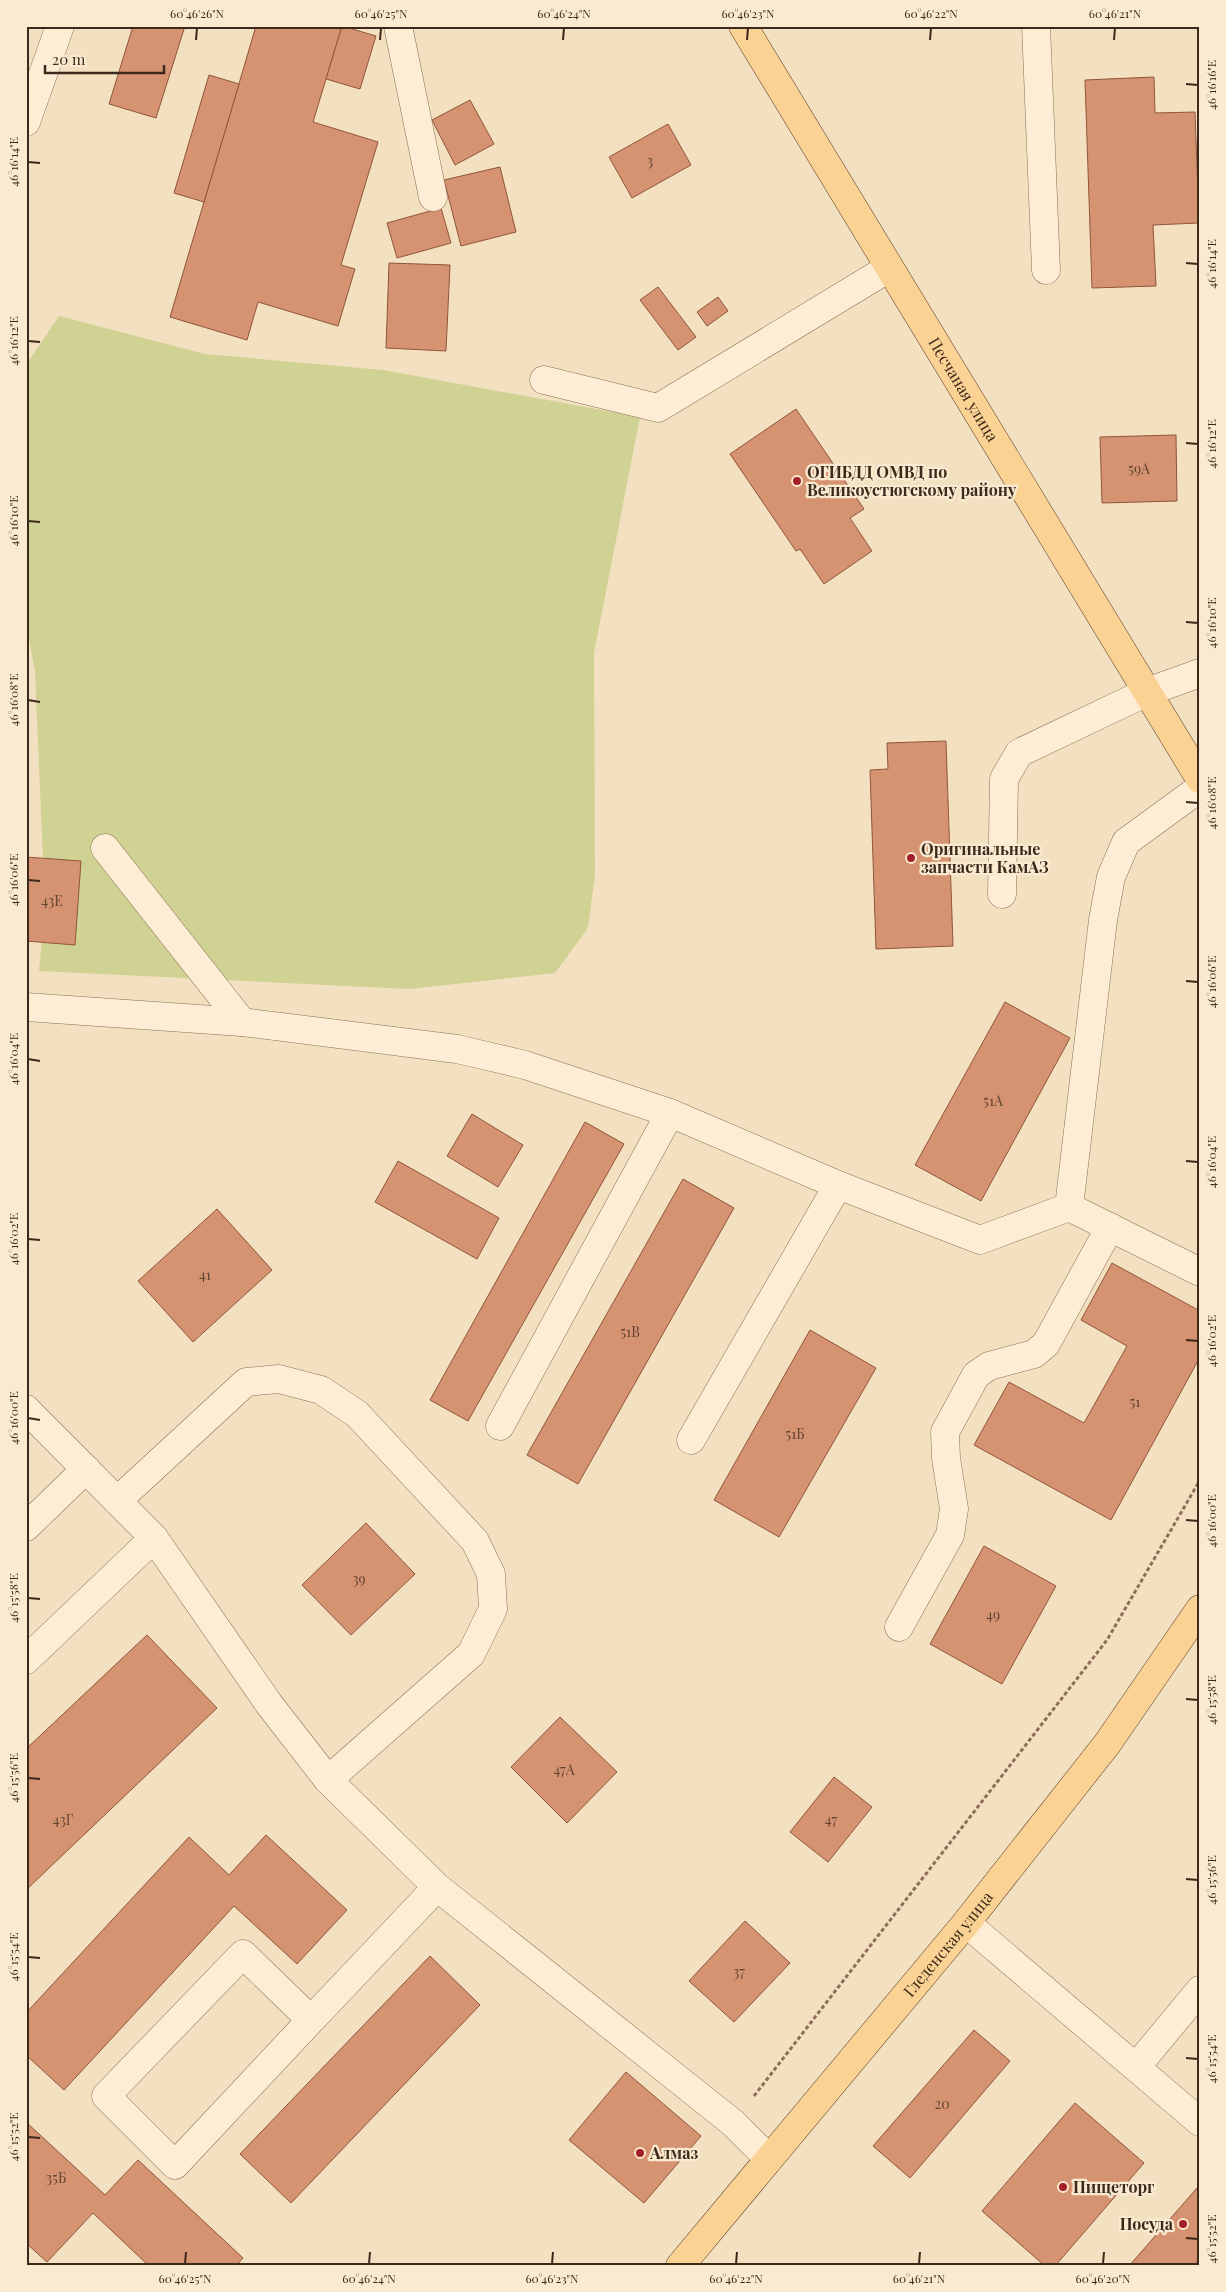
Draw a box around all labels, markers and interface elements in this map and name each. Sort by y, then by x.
text: 60°46'26"N [170,5,225,21]
text: 60°46'25"N [355,5,408,21]
text: 60°46'24"N [537,5,591,21]
text: 60°46'23"N [721,5,775,21]
text: 60°46'22"N [904,5,958,21]
text: 60°46'21"N [1089,5,1142,21]
scale bar [45,42,164,74]
text: 20 m [52,49,86,69]
text: 46°16'16"E [1203,60,1219,110]
text: 46°16'14"E [5,137,21,187]
house number: 3 [647,151,653,170]
text: 46°16'14"E [1203,239,1219,289]
text: 46°16'12"E [5,316,21,366]
street label: Песчаная улица [924,333,1004,445]
text: 46°16'12"E [1203,419,1219,469]
house number: 59А [1128,459,1150,478]
place label: ОГИБДД ОМВД по Великоустюгскому району [807,461,1017,500]
marker: ОГИБДД ОМВД по Великоустюгскому району [791,475,803,487]
text: 46°16'10"E [5,495,21,547]
text: 46°16'10"E [1203,597,1219,649]
text: 46°16'08"E [5,674,21,726]
text: 46°16'08"E [1203,777,1219,829]
place label: Оригинальные запчасти КамАЗ [921,838,1049,877]
marker: Оригинальные запчасти КамАЗ [905,852,917,864]
text: 46°16'06"E [5,854,21,906]
house number: 43Е [41,891,63,910]
text: 46°16'06"E [1203,956,1219,1008]
text: 46°16'04"E [5,1033,21,1085]
house number: 51А [983,1091,1003,1110]
text: 46°16'04"E [1203,1136,1219,1188]
text: 46°16'02"E [5,1213,21,1265]
house number: 41 [199,1265,211,1284]
text: 46°16'02"E [1203,1315,1219,1367]
house number: 51В [620,1322,640,1341]
text: 46°16'00"E [5,1391,21,1445]
house number: 51 [1130,1392,1141,1411]
house number: 51Б [785,1424,805,1443]
text: 46°16'00"E [1203,1494,1219,1548]
house number: 39 [352,1569,366,1588]
text: 46°15'58"E [5,1573,21,1623]
house number: 49 [986,1605,1000,1624]
text: 46°15'58"E [1203,1675,1219,1725]
text: 46°15'56"E [5,1753,21,1803]
house number: 47А [553,1760,575,1779]
house number: 43Г [53,1810,74,1829]
house number: 47 [825,1810,838,1829]
text: 46°15'56"E [1203,1855,1219,1905]
street label: Гледенская улица [898,1887,997,2001]
text: 46°15'54"E [5,1932,21,1982]
house number: 37 [733,1962,745,1981]
text: 46°15'54"E [1203,2034,1219,2084]
house number: 20 [934,2094,950,2113]
text: 46°15'52"E [5,2112,21,2162]
place label: Алмаз [649,2142,699,2163]
marker: Алмаз [634,2147,646,2159]
house number: 35Б [46,2168,66,2187]
place label: Пищеторг [1073,2176,1155,2197]
marker: Пищеторг [1057,2181,1069,2193]
place label: Посуда [1120,2213,1174,2234]
text: 46°15'52"E [1203,2214,1219,2264]
marker: Посуда [1177,2218,1189,2230]
text: 60°46'25"N [159,2270,212,2286]
text: 60°46'24"N [342,2270,396,2286]
text: 60°46'23"N [525,2270,579,2286]
text: 60°46'22"N [709,2270,763,2286]
text: 60°46'21"N [893,2270,946,2286]
text: 60°46'20"N [1075,2270,1131,2286]

